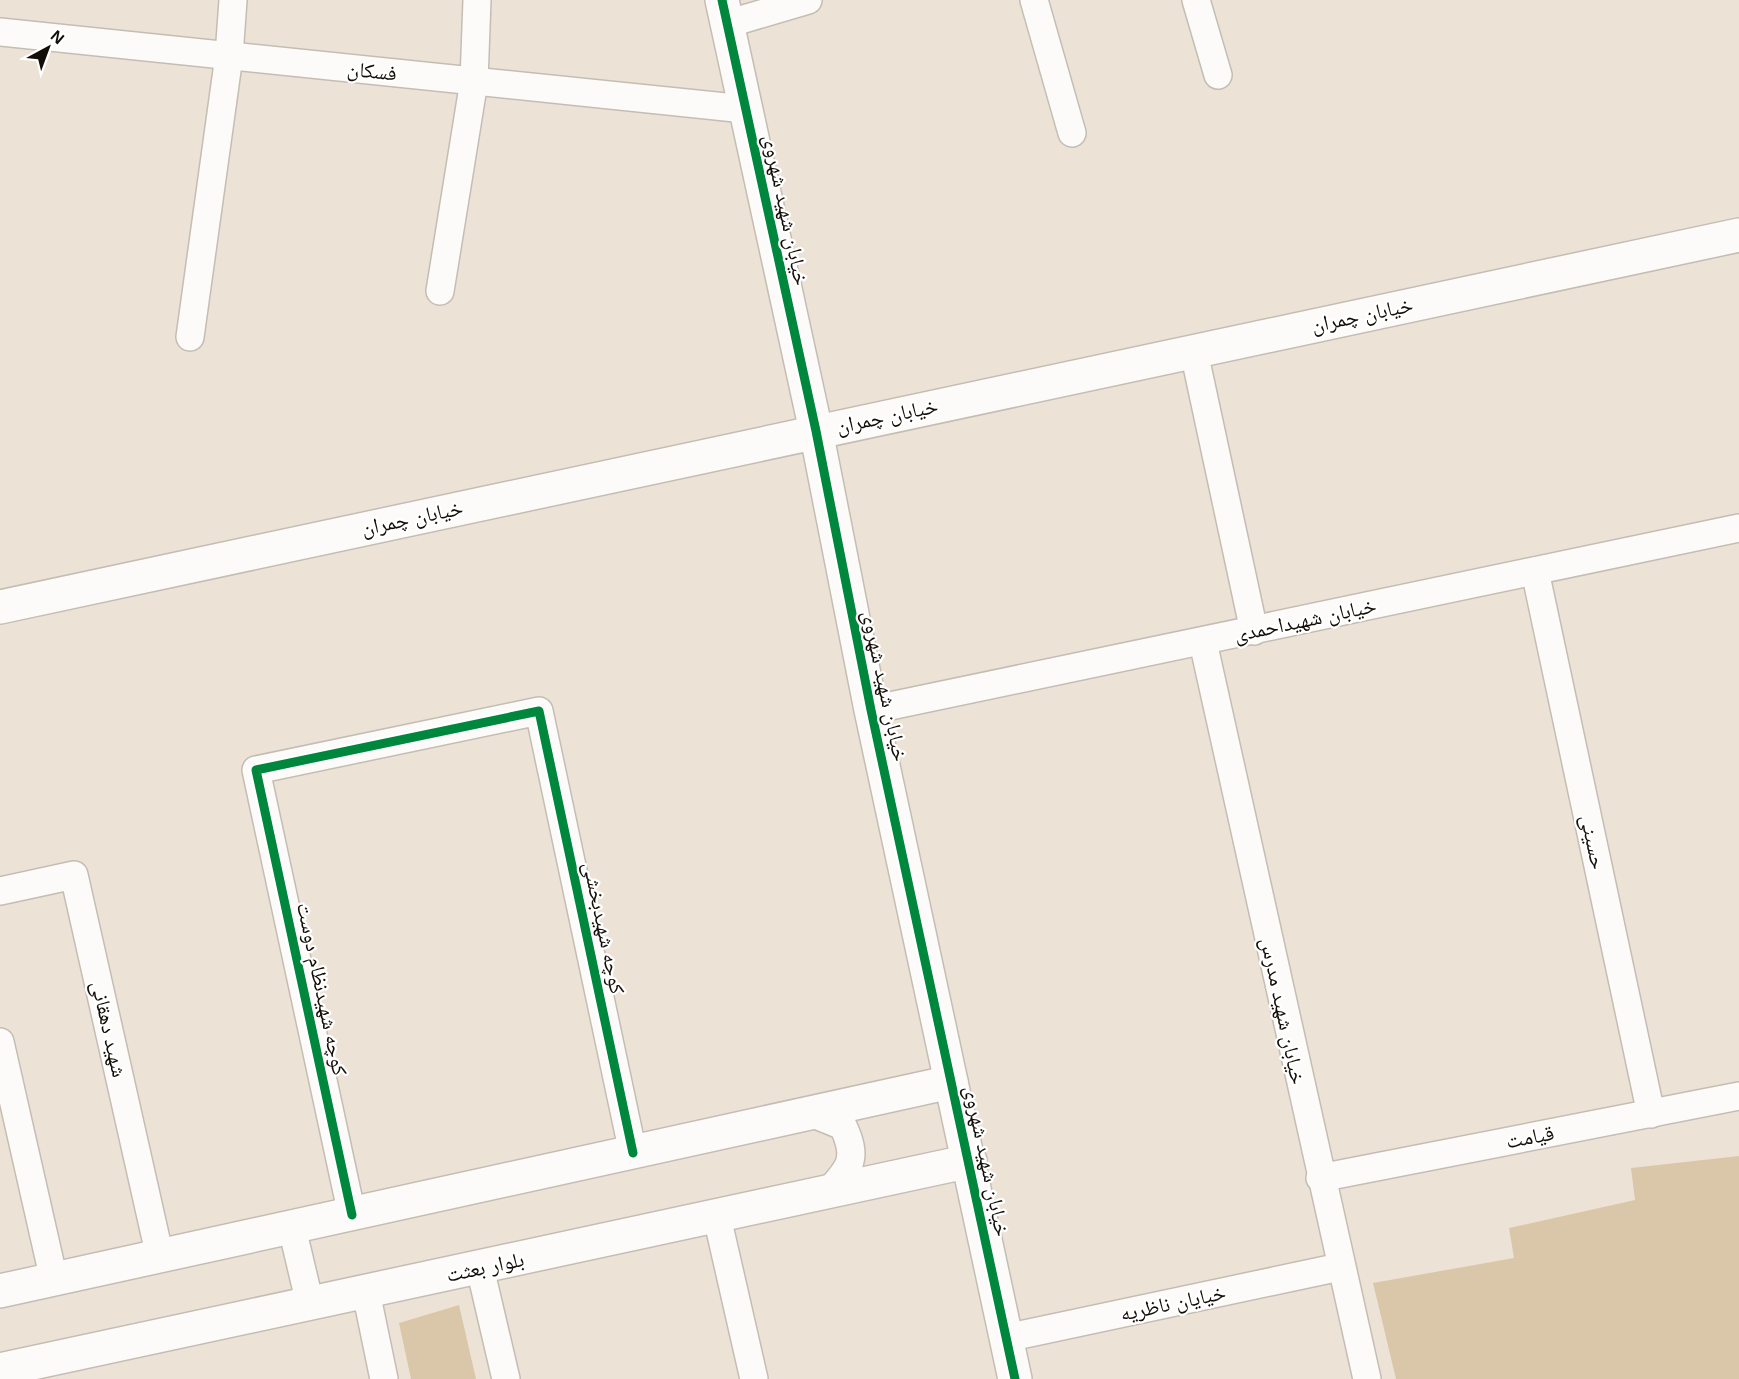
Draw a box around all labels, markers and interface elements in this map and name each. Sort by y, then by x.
north arrow [18,18,78,78]
text: N [48,27,67,47]
street label: فسکان [346,56,398,86]
street label: خیابان شهید شهروی [758,132,814,288]
street label: خیابان چمران [1309,293,1415,337]
street label: خیابان چمران [834,394,940,438]
street label: خیابان چمران [359,496,465,540]
street label: خیابان شهیداحمدی [1232,593,1378,647]
street label: خیابان شهید شهروی [857,608,913,764]
street label: حسینی [1575,812,1610,872]
street label: کوچه شهیدبخشی [577,860,630,997]
street label: کوچه شهیدنظام دوست [290,900,352,1078]
street label: خیابان شهید مدرس [1255,935,1310,1087]
street label: شهید دهقانی [85,978,132,1080]
street label: خیابان شهید شهروی [959,1083,1015,1239]
street label: قیامت [1504,1121,1556,1153]
street label: بلوار بعثت [444,1247,526,1287]
street label: خیایان ناظریه [1118,1280,1228,1326]

